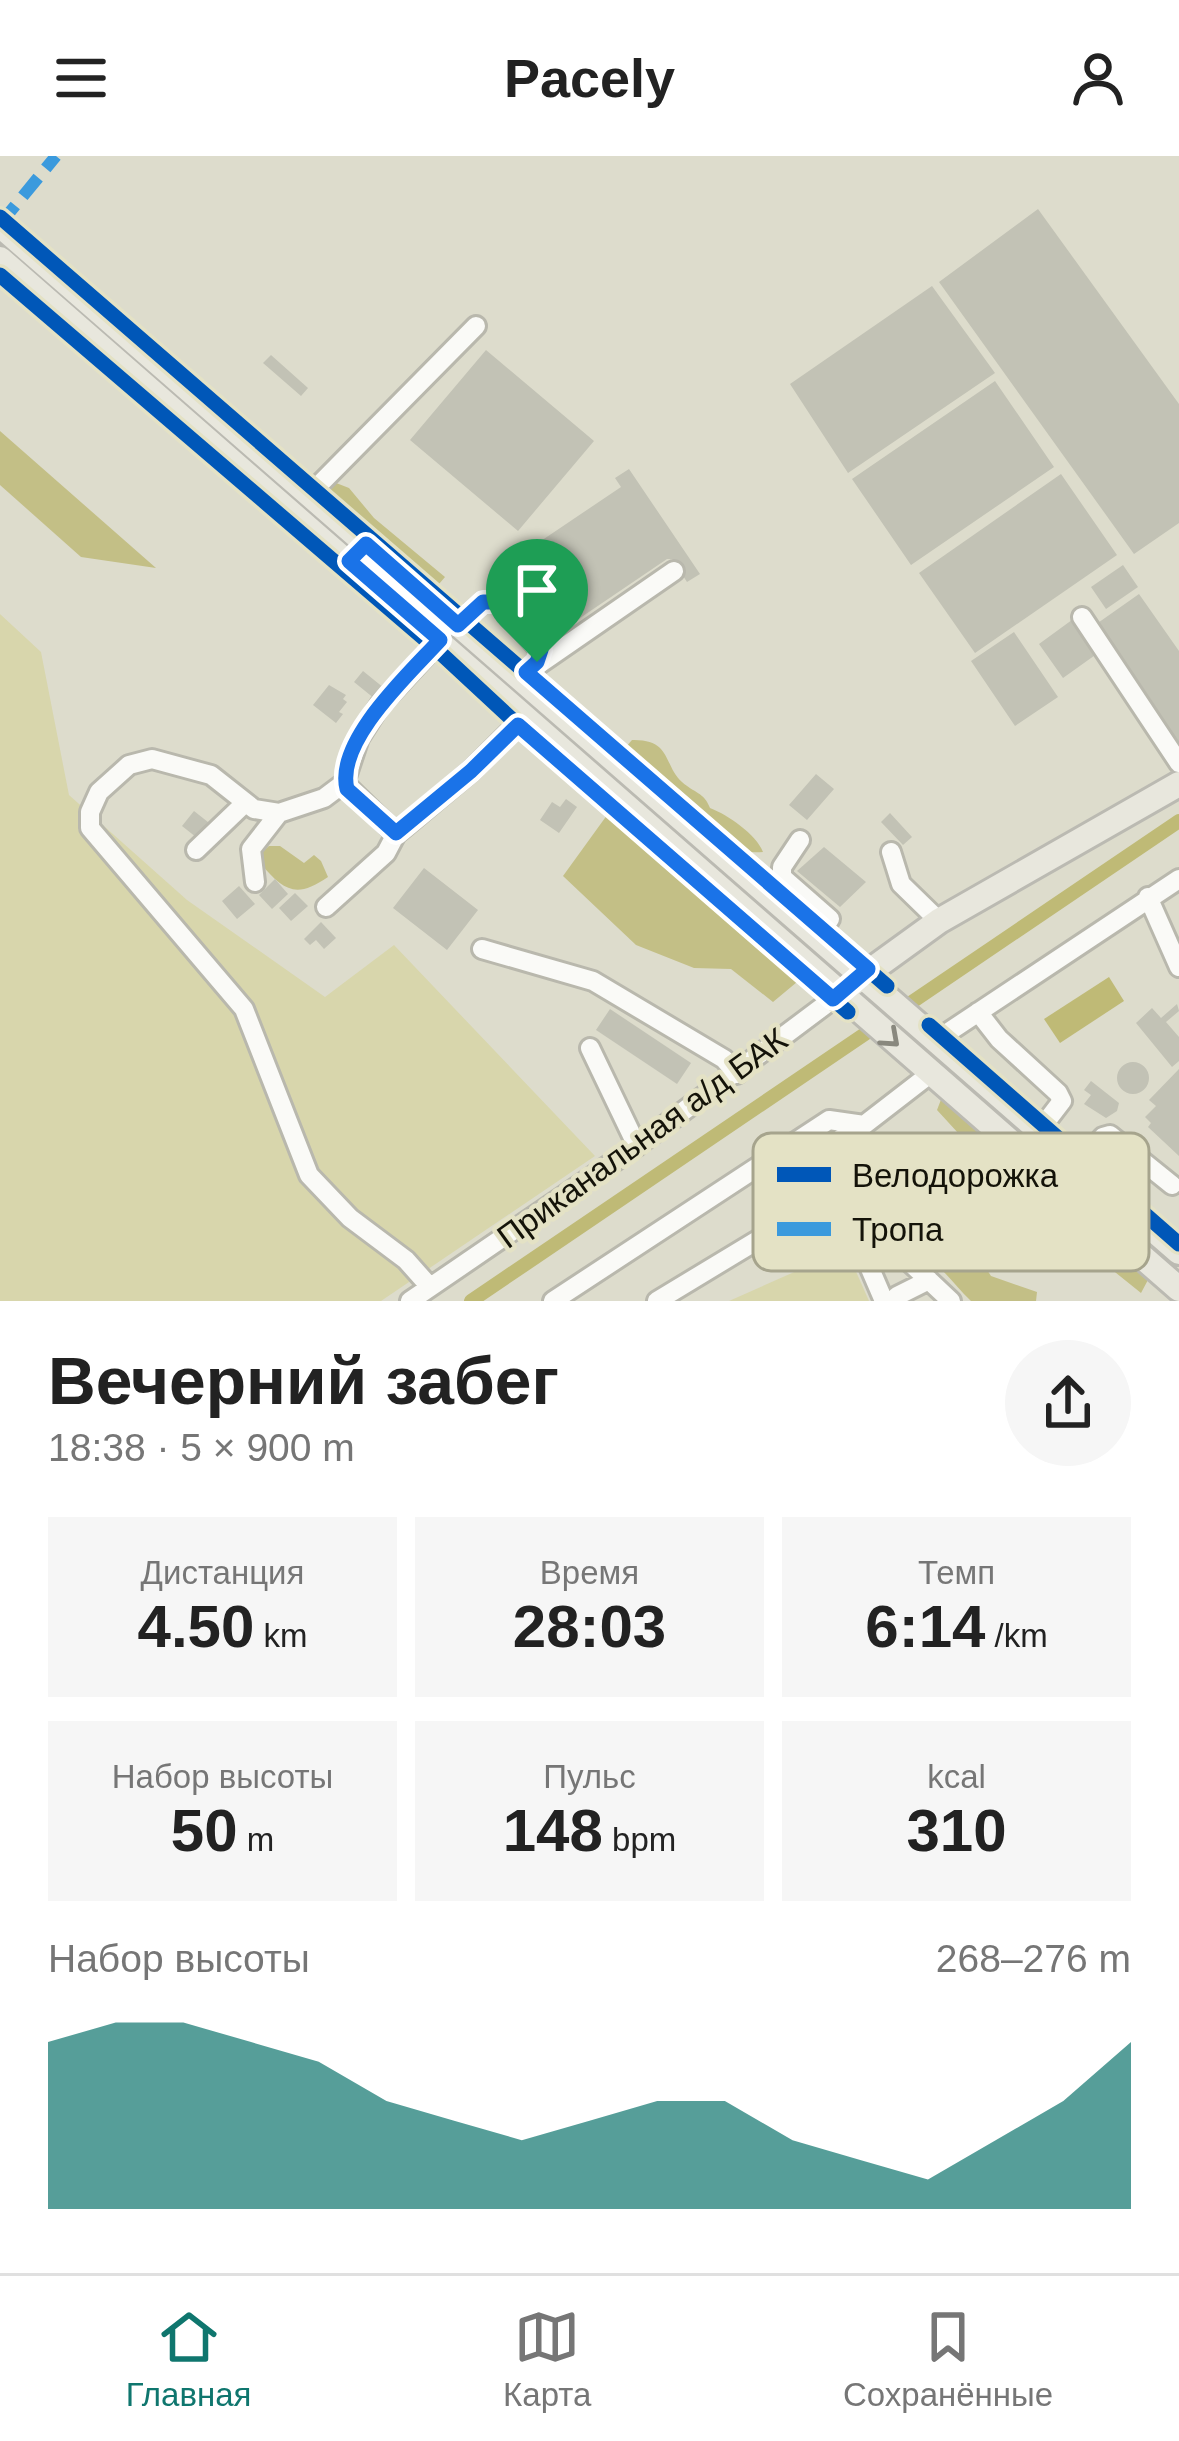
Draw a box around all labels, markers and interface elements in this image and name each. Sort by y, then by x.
icon: menu [48,45,114,111]
icon: person [1065,45,1131,111]
text: Pacely [504,48,675,108]
pin [486,539,588,662]
icon: arrive [504,557,570,623]
street label: Приканальная а/д БАК [490,1020,795,1255]
one-way arrow [877,1025,898,1046]
legend [753,1133,1149,1271]
text: Велодорожка [852,1157,1059,1194]
text: Тропа [852,1211,944,1248]
button: share [1005,1340,1131,1466]
text: Вечерний забег [48,1344,559,1418]
text: 18:38 · 5 × 900 m [48,1426,355,1469]
text: Дистанция [141,1554,304,1591]
text: Время [540,1554,639,1591]
text: Темп [918,1554,995,1591]
text: 4.50 [138,1593,254,1660]
text: 28:03 [513,1593,666,1660]
text: 6:14 [865,1593,985,1660]
text: km [254,1617,307,1654]
text: /km [985,1617,1048,1654]
text: Набор высоты [112,1758,333,1795]
text: Пульс [543,1758,636,1795]
text: kcal [927,1758,986,1795]
text: 50 [171,1797,238,1864]
text: 148 [503,1797,603,1864]
text: 310 [906,1797,1007,1864]
text: m [238,1821,274,1858]
text: bpm [603,1821,676,1858]
text: Набор высоты [48,1937,310,1980]
text: 268–276 m [936,1937,1131,1980]
tab: Главная [126,2304,251,2414]
tab: Карта [503,2304,591,2414]
tab: Сохранённые [843,2304,1053,2414]

